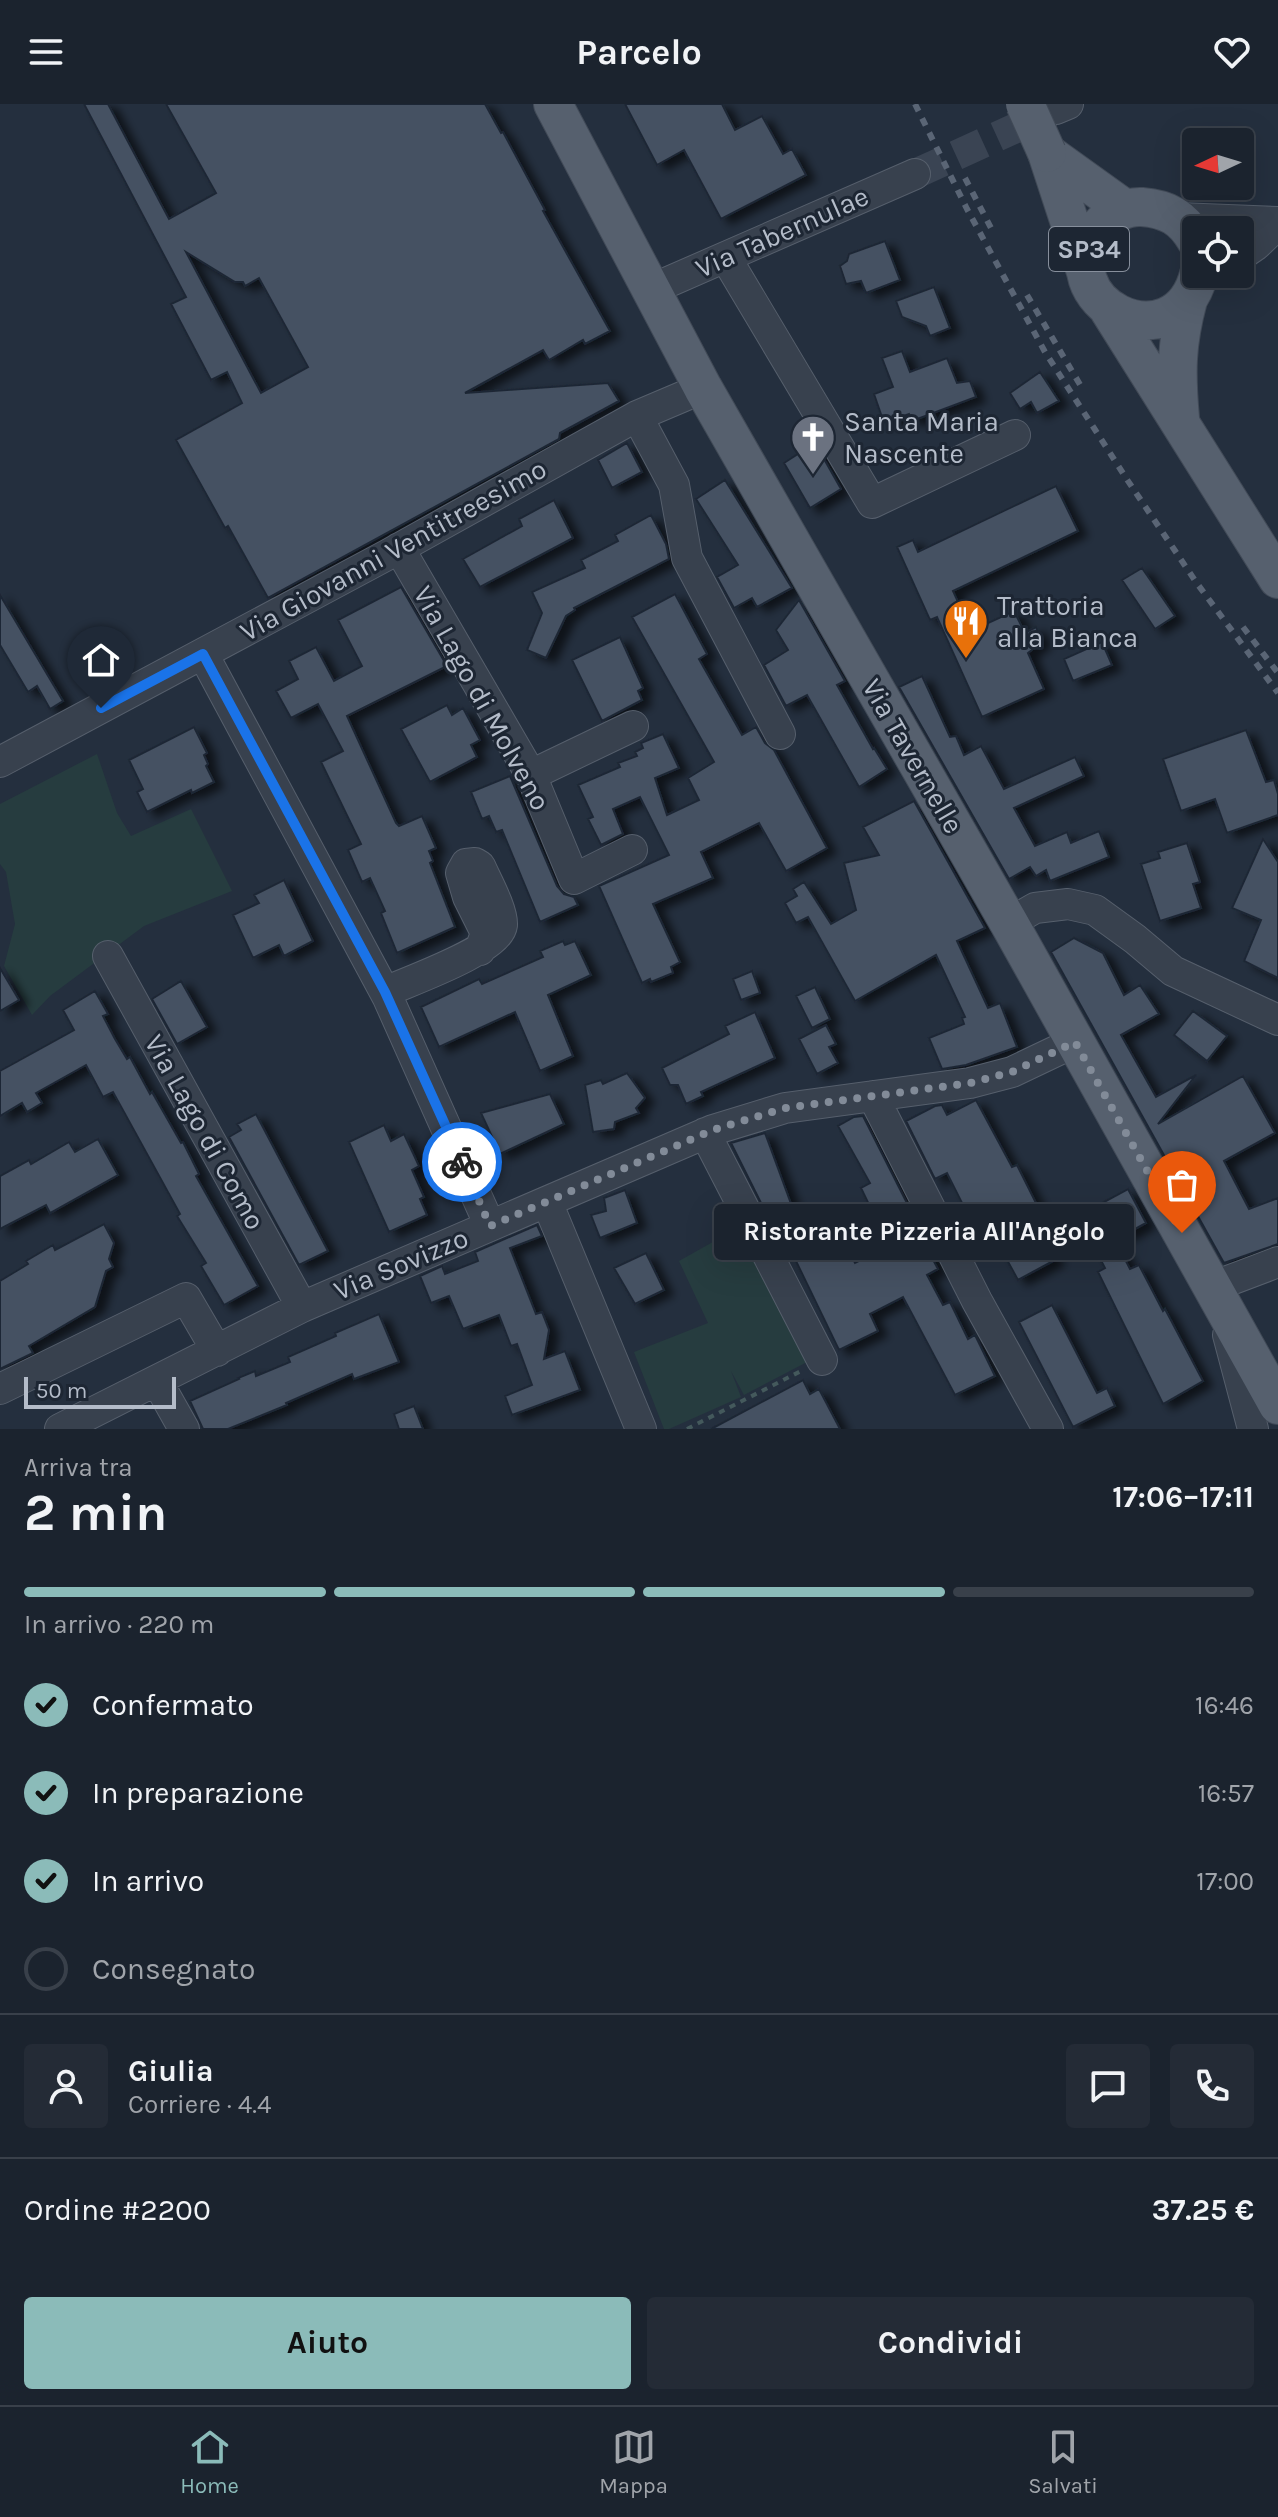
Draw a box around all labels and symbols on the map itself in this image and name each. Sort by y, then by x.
north arrow [1182,128,1254,200]
street label: Via Tabernulae [690,179,874,285]
road number: SP34 [1049,227,1129,271]
place label: Santa Maria Nascente [844,405,999,470]
church icon: Santa Maria Nascente [789,413,837,476]
street label: Via Giovanni Ventitreesimo [234,452,552,648]
street label: Via Lago di Molveno [407,580,557,816]
place label: Trattoria alla Bianca [997,589,1138,654]
restaurant icon: Trattoria alla Bianca [942,597,990,660]
pin [67,626,135,708]
street label: Via Tavernelle [855,673,971,839]
street label: Via Lago di Como [138,1029,272,1235]
courier [422,1122,502,1202]
pin [1148,1151,1216,1233]
callout: Ristorante Pizzeria All'Angolo [714,1205,1134,1261]
street label: Via Sovizzo [329,1221,473,1307]
scale bar [24,1373,176,1409]

